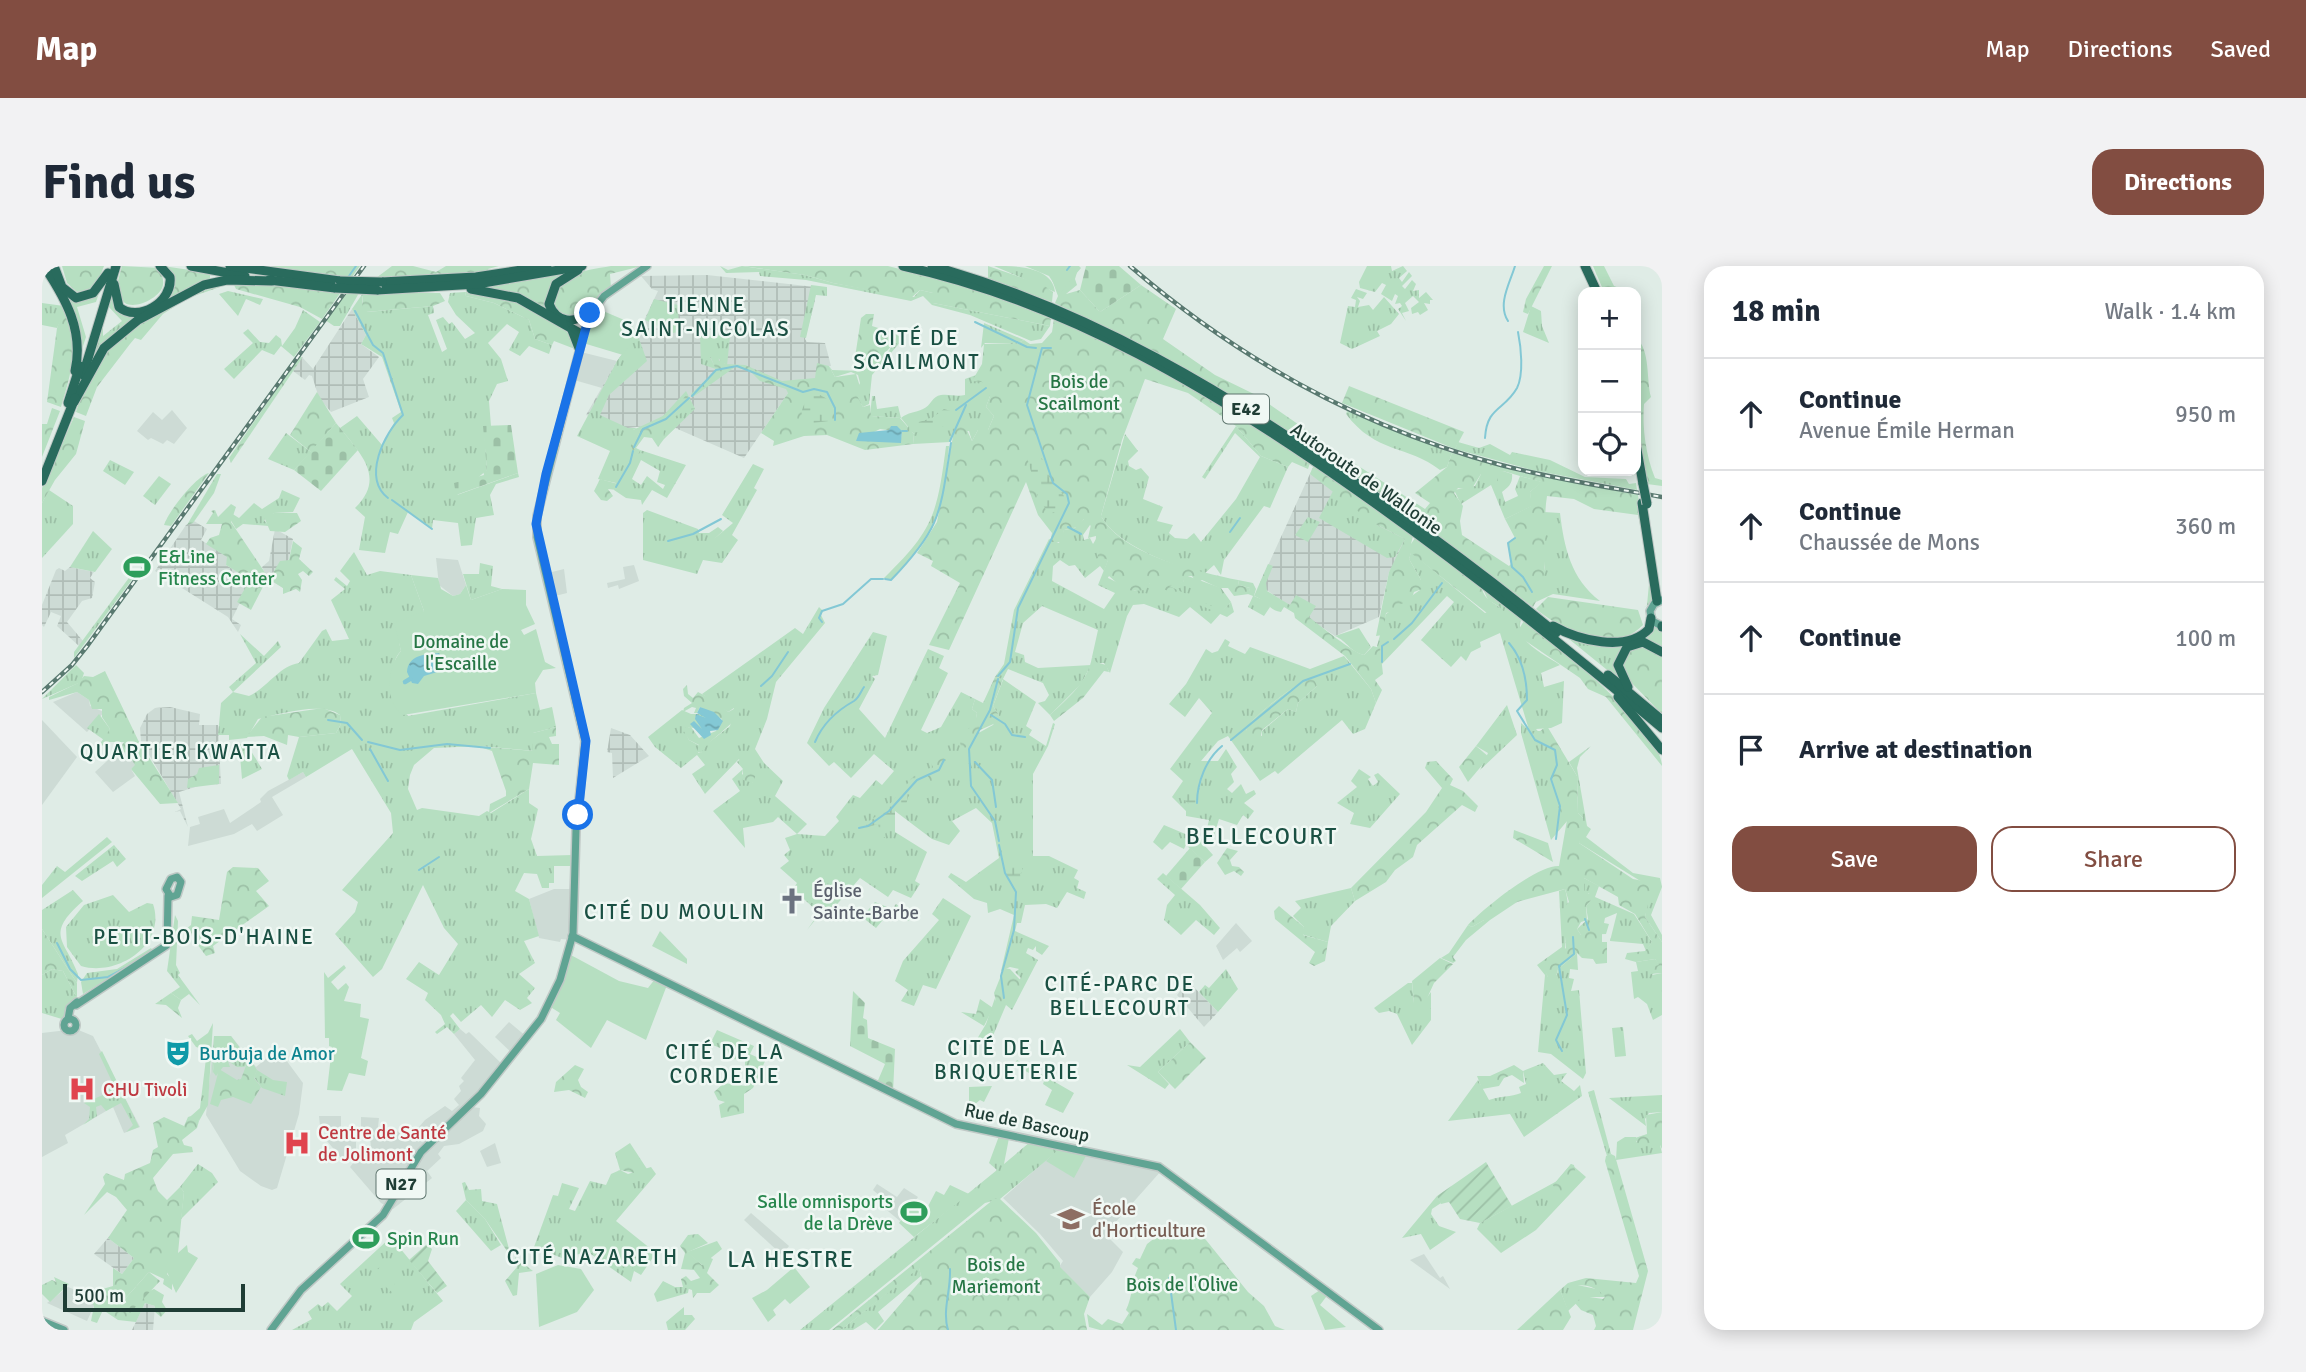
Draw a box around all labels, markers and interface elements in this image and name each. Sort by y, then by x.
text: Map [35,29,97,70]
text: Map [1985,34,2030,64]
text: Directions [2068,34,2173,64]
text: Saved [2211,34,2271,64]
button: Directions [2092,149,2264,215]
text: Find us [42,152,195,212]
map controls [1578,287,1641,476]
button: + [1578,287,1641,350]
district label: TIENNE SAINT-NICOLAS [621,292,791,342]
text: 18 min [1732,293,1821,330]
route end [574,297,605,328]
text: Walk · 1.4 km [2104,297,2236,326]
district label: CITÉ DE SCAILMONT [853,325,981,375]
button: − [1578,350,1641,413]
park label: Bois de Scailmont [1038,370,1120,416]
text: Continue [1799,384,1901,416]
road number: E42 [1223,394,1269,424]
icon: ahead [1732,395,1770,433]
text: 950 m [2175,400,2236,429]
button: locate [1578,413,1641,476]
text: Avenue Émile Herman [1799,416,2015,445]
street label: Autoroute de Wallonie [1286,417,1447,540]
text: Continue [1799,496,1901,528]
icon: ahead [1732,507,1770,545]
text: 360 m [2175,512,2236,541]
text: Chaussée de Mons [1799,528,1980,557]
place label: E&Line Fitness Center [158,545,274,591]
sports icon: E&Line Fitness Center [122,552,152,582]
icon: ahead [1732,619,1770,657]
text: Continue [1799,622,1901,654]
text: 100 m [2175,624,2236,653]
park label: Domaine de l'Escaille [413,630,509,676]
icon: arrive [1732,731,1770,769]
text: Arrive at destination [1799,734,2032,766]
district label: QUARTIER KWATTA [80,739,282,765]
route start [562,799,593,830]
district label: BELLECOURT [1186,822,1338,851]
button: Save [1732,826,1977,892]
button: Share [1991,826,2236,892]
place label: Église Sainte-Barbe [813,879,919,925]
church icon: Église Sainte-Barbe [777,886,807,916]
district label: CITÉ DU MOULIN [584,899,766,925]
district label: PETIT-BOIS-D'HAINE [93,924,315,950]
district label: CITÉ-PARC DE BELLECOURT [1045,971,1195,1021]
district label: CITÉ DE LA BRIQUETERIE [934,1035,1080,1085]
theatre icon: Burbuja de Amor [163,1038,193,1068]
district label: CITÉ DE LA CORDERIE [665,1039,785,1089]
place label: Burbuja de Amor [199,1042,335,1066]
hospital icon: CHU Tivoli [67,1074,97,1104]
place label: CHU Tivoli [103,1078,187,1102]
street label: Rue de Bascoup [962,1098,1092,1148]
place label: Centre de Santé de Jolimont [318,1121,446,1167]
hospital icon: Centre de Santé de Jolimont [282,1128,312,1158]
road number: N27 [376,1169,426,1198]
place label: Salle omnisports de la Drève [757,1190,893,1236]
sports icon: Salle omnisports de la Drève [899,1197,929,1227]
place label: École d'Horticulture [1092,1197,1206,1243]
school or university icon: École d'Horticulture [1056,1204,1086,1234]
sports icon: Spin Run [351,1223,381,1253]
place label: Spin Run [387,1227,459,1251]
district label: CITÉ NAZARETH [507,1244,679,1270]
district label: LA HESTRE [727,1245,855,1274]
park label: Bois de Mariemont [952,1253,1041,1299]
park label: Bois de l'Olive [1126,1273,1238,1297]
scale bar [63,1281,245,1313]
text: 500 m [74,1284,124,1308]

